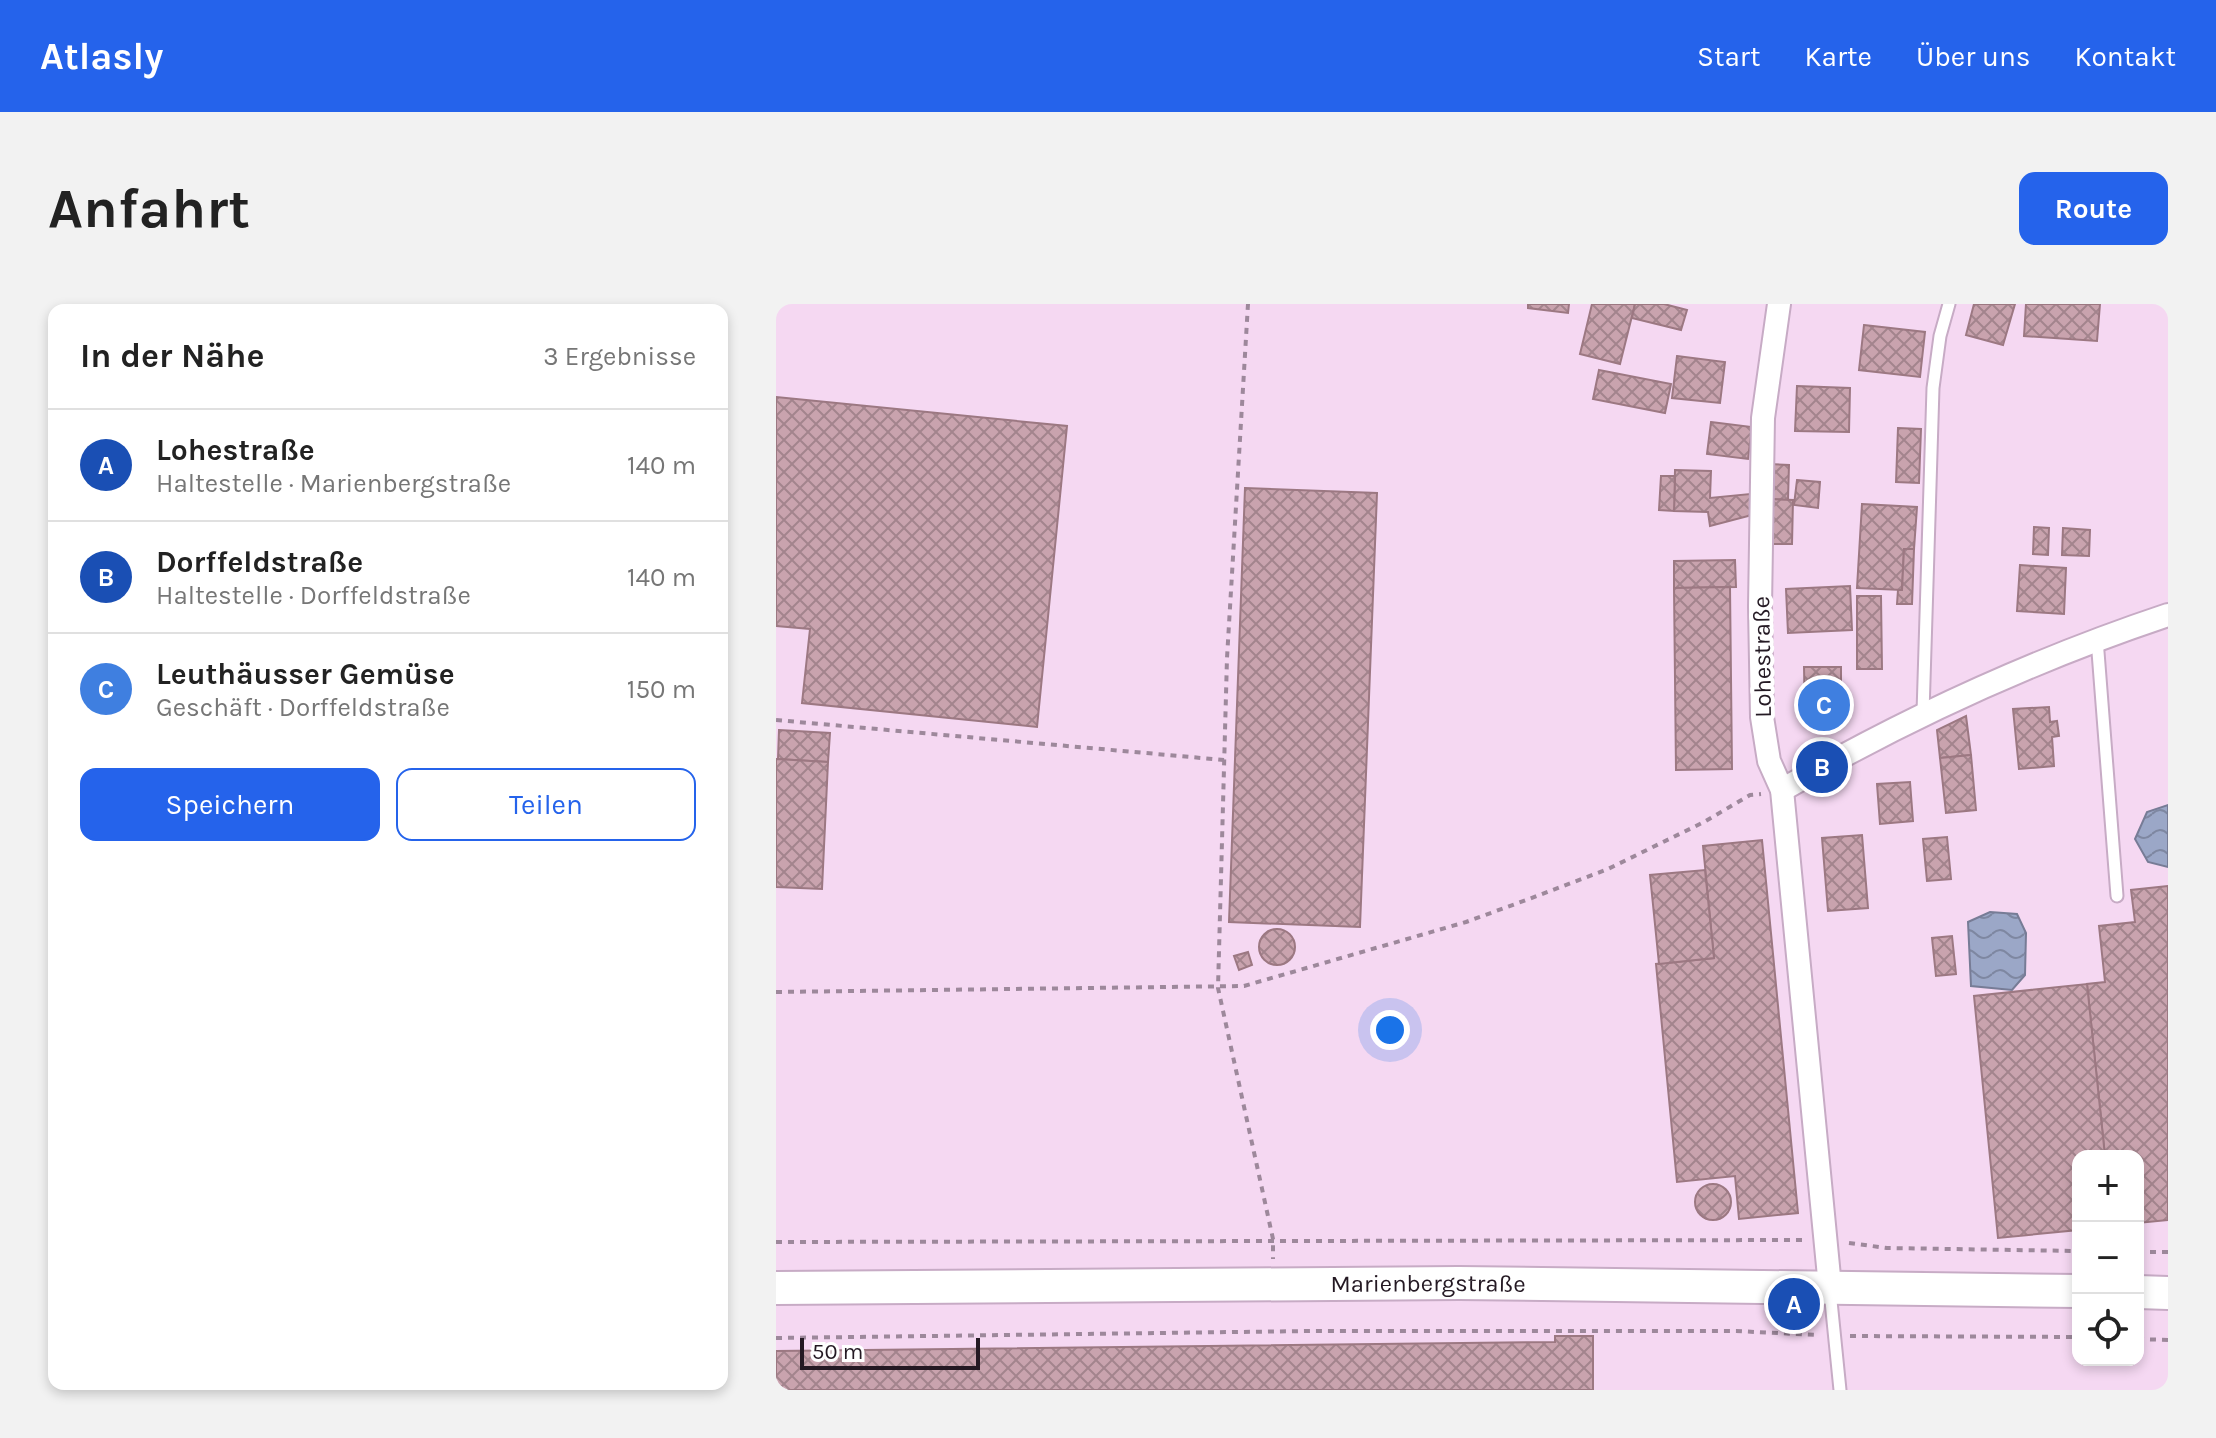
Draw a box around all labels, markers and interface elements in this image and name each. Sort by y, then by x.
text: Atlasly [40,34,163,79]
text: Start [1697,40,1760,73]
text: Karte [1804,40,1872,73]
text: Über uns [1916,40,2031,73]
text: Kontakt [2075,40,2176,73]
button: Route [2019,172,2168,245]
text: Anfahrt [48,176,250,241]
text: In der Nähe [80,336,264,376]
text: 3 Ergebnisse [543,341,696,372]
text: Lohestraße [156,432,315,468]
text: A [98,450,114,481]
text: 140 m [627,450,696,481]
text: Haltestelle · Marienbergstraße [156,468,511,499]
text: Dorffeldstraße [156,544,363,580]
text: B [98,562,114,593]
text: 140 m [627,562,696,593]
text: Haltestelle · Dorffeldstraße [156,580,471,611]
street label: Lohestraße [1747,596,1777,718]
text: Leuthäusser Gemüse [156,656,455,692]
text: C [98,674,114,705]
text: 150 m [627,674,696,705]
pin: C [1798,675,1850,735]
text: Geschäft · Dorffeldstraße [156,692,450,723]
pin: B [1796,737,1848,797]
button: Speichern [80,768,380,841]
button: Teilen [396,768,696,841]
your location [1370,1010,1410,1050]
map controls [2072,1150,2144,1366]
button: + [2072,1150,2144,1222]
button: − [2072,1222,2144,1294]
street label: Marienbergstraße [1330,1269,1526,1298]
pin: A [1768,1274,1820,1334]
button: locate [2072,1294,2144,1366]
scale bar [800,1334,980,1370]
text: 50 m [812,1339,863,1365]

